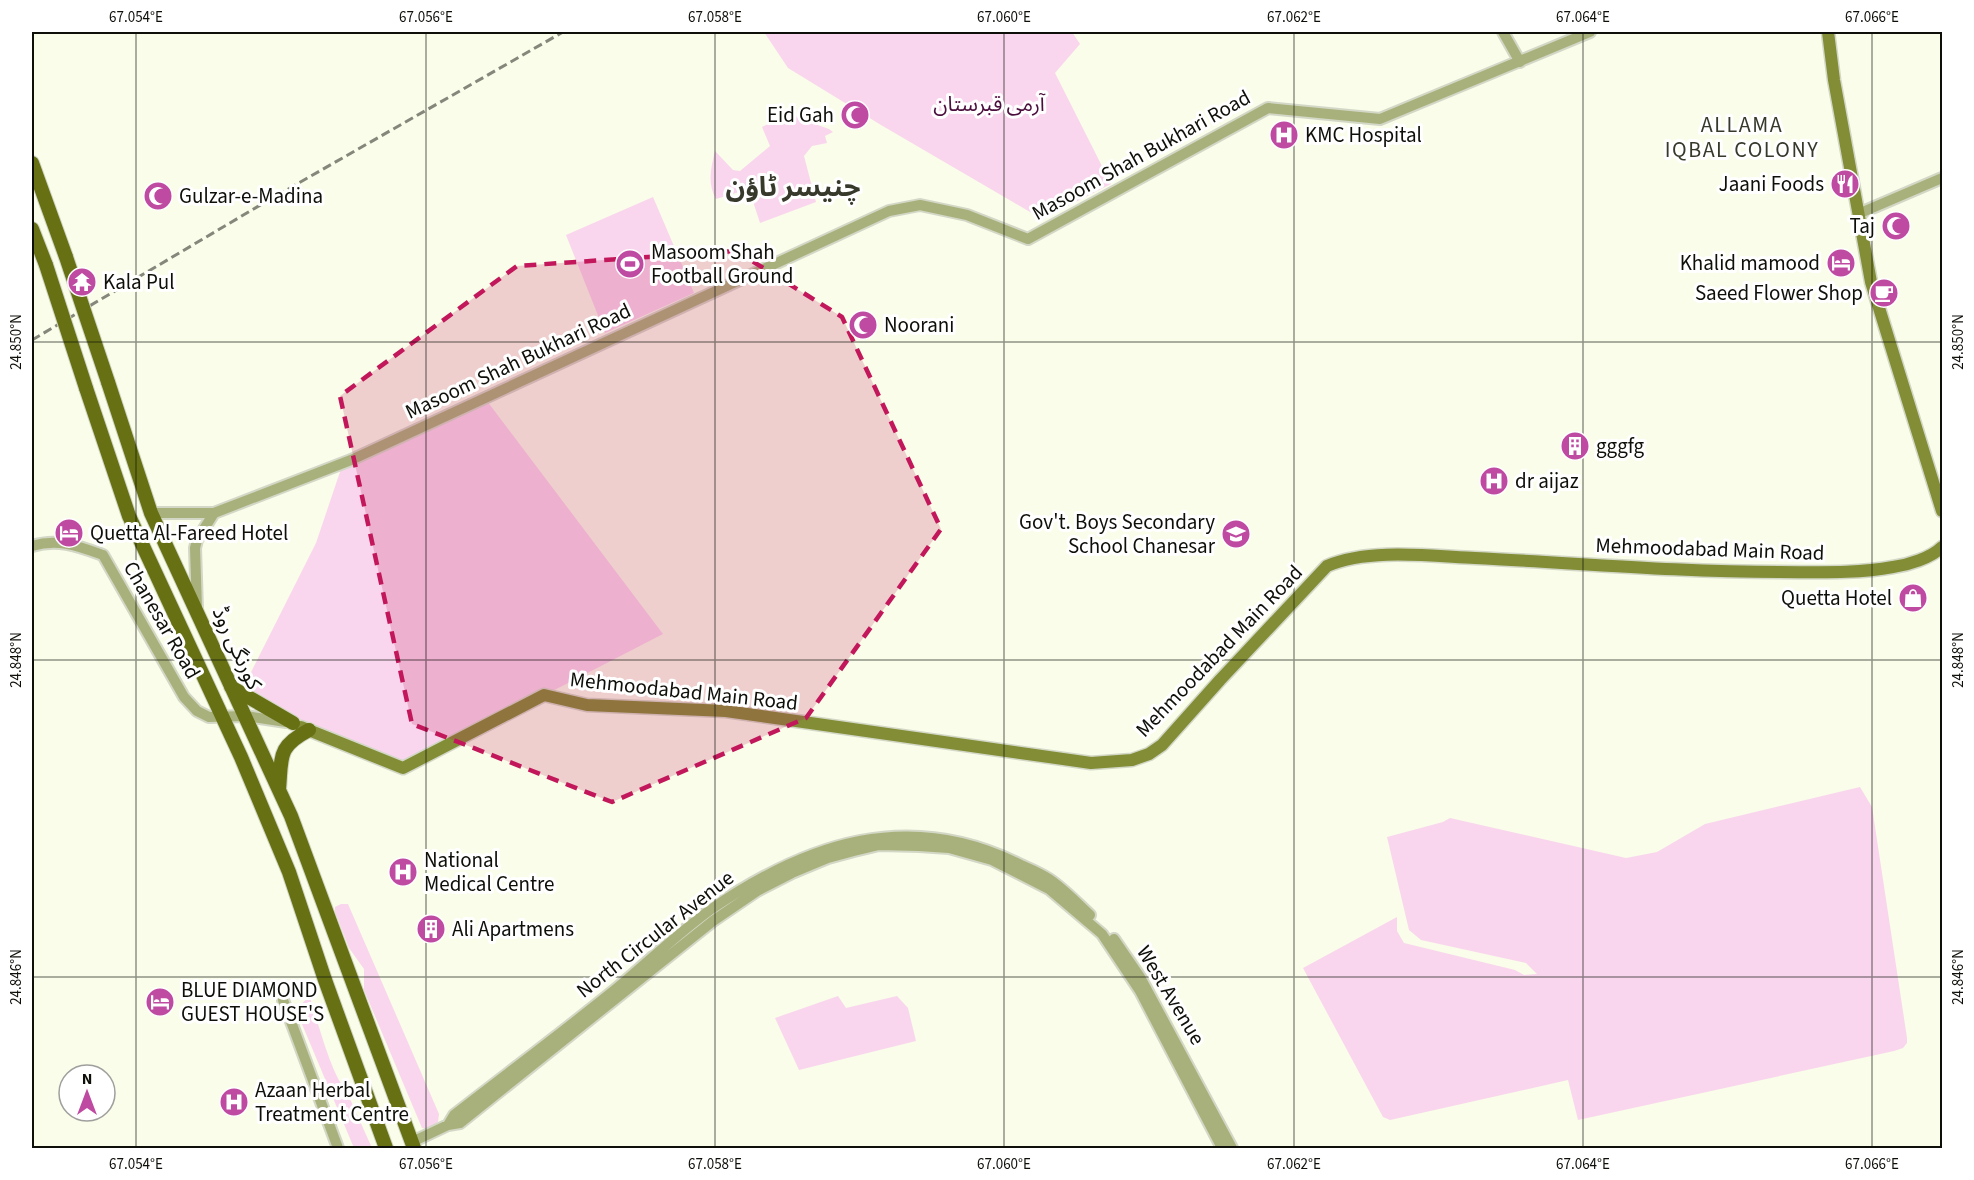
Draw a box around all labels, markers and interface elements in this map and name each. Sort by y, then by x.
text: 67.054°E [109,7,163,28]
text: 67.056°E [399,7,453,28]
text: 67.058°E [688,7,742,28]
text: 67.060°E [977,7,1031,28]
text: 67.062°E [1267,7,1321,28]
text: 67.064°E [1556,7,1610,28]
text: 67.066°E [1845,7,1899,28]
street label: Masoom Shah Bukhari Road [1026,82,1256,228]
park label: آرمی قبرستان [933,89,1046,119]
mosque icon: Eid Gah [839,99,871,131]
place label: Eid Gah [767,100,834,130]
district label: ALLAMA IQBAL COLONY [1665,109,1819,166]
hospital icon: KMC Hospital [1268,119,1300,151]
place label: KMC Hospital [1305,120,1422,150]
district label: چنیسر ٹاؤن [725,168,861,207]
restaurant icon: Jaani Foods [1829,168,1861,200]
place label: Jaani Foods [1719,169,1824,199]
mosque icon: Gulzar-e-Madina [142,180,174,212]
place label: Gulzar-e-Madina [179,181,323,211]
mosque icon: Taj [1880,210,1912,242]
place label: Taj [1849,211,1875,241]
place label: Masoom Shah Football Ground [651,237,793,291]
hotel icon: Khalid mamood [1825,247,1857,279]
sports icon: Masoom Shah Football Ground [614,248,646,280]
place label: Khalid mamood [1680,248,1820,278]
temple icon: Kala Pul [66,266,98,298]
place label: Kala Pul [103,267,175,297]
cafe icon: Saeed Flower Shop [1868,277,1900,309]
place label: Saeed Flower Shop [1695,278,1863,308]
street label: Masoom Shah Bukhari Road [400,295,636,427]
mosque icon: Noorani [847,309,879,341]
place label: Noorani [884,310,954,340]
text: 24.850°N [6,314,27,370]
text: 24.850°N [1948,314,1969,370]
building icon: gggfg [1559,430,1591,462]
place label: gggfg [1596,431,1645,461]
hospital icon: dr aijaz [1478,465,1510,497]
place label: dr aijaz [1515,466,1579,496]
place label: Gov't. Boys Secondary School Chanesar [1019,507,1216,561]
hotel icon: Quetta Al-Fareed Hotel [53,517,85,549]
place label: Quetta Al-Fareed Hotel [90,518,288,548]
school or university icon: Gov't. Boys Secondary School Chanesar [1220,518,1252,550]
street label: Mehmoodabad Main Road [1595,530,1825,568]
street label: Chanesar Road [116,555,208,685]
street label: Mehmoodabad Main Road [1129,558,1309,744]
shop icon: Quetta Hotel [1897,582,1929,614]
place label: Quetta Hotel [1781,583,1892,613]
street label: کورنگی روڈ [205,601,269,695]
text: 24.848°N [6,632,27,688]
text: 24.848°N [1948,632,1969,688]
street label: Mehmoodabad Main Road [569,664,799,718]
place label: National Medical Centre [424,845,555,899]
hospital icon: National Medical Centre [387,856,419,888]
street label: North Circular Avenue [570,863,740,1005]
building icon: Ali Apartmens [415,913,447,945]
place label: Ali Apartmens [452,914,574,944]
street label: West Avenue [1129,940,1213,1050]
text: 24.846°N [6,949,27,1005]
text: 24.846°N [1948,949,1969,1005]
place label: BLUE DIAMOND GUEST HOUSE'S [181,975,324,1029]
hotel icon: BLUE DIAMOND GUEST HOUSE'S [144,986,176,1018]
north arrow [57,1063,117,1123]
text: N [82,1068,92,1090]
place label: Azaan Herbal Treatment Centre [255,1075,409,1129]
hospital icon: Azaan Herbal Treatment Centre [218,1086,250,1118]
text: 67.054°E [109,1154,163,1175]
text: 67.056°E [399,1154,453,1175]
text: 67.058°E [688,1154,742,1175]
text: 67.060°E [977,1154,1031,1175]
text: 67.062°E [1267,1154,1321,1175]
text: 67.064°E [1556,1154,1610,1175]
text: 67.066°E [1845,1154,1899,1175]

